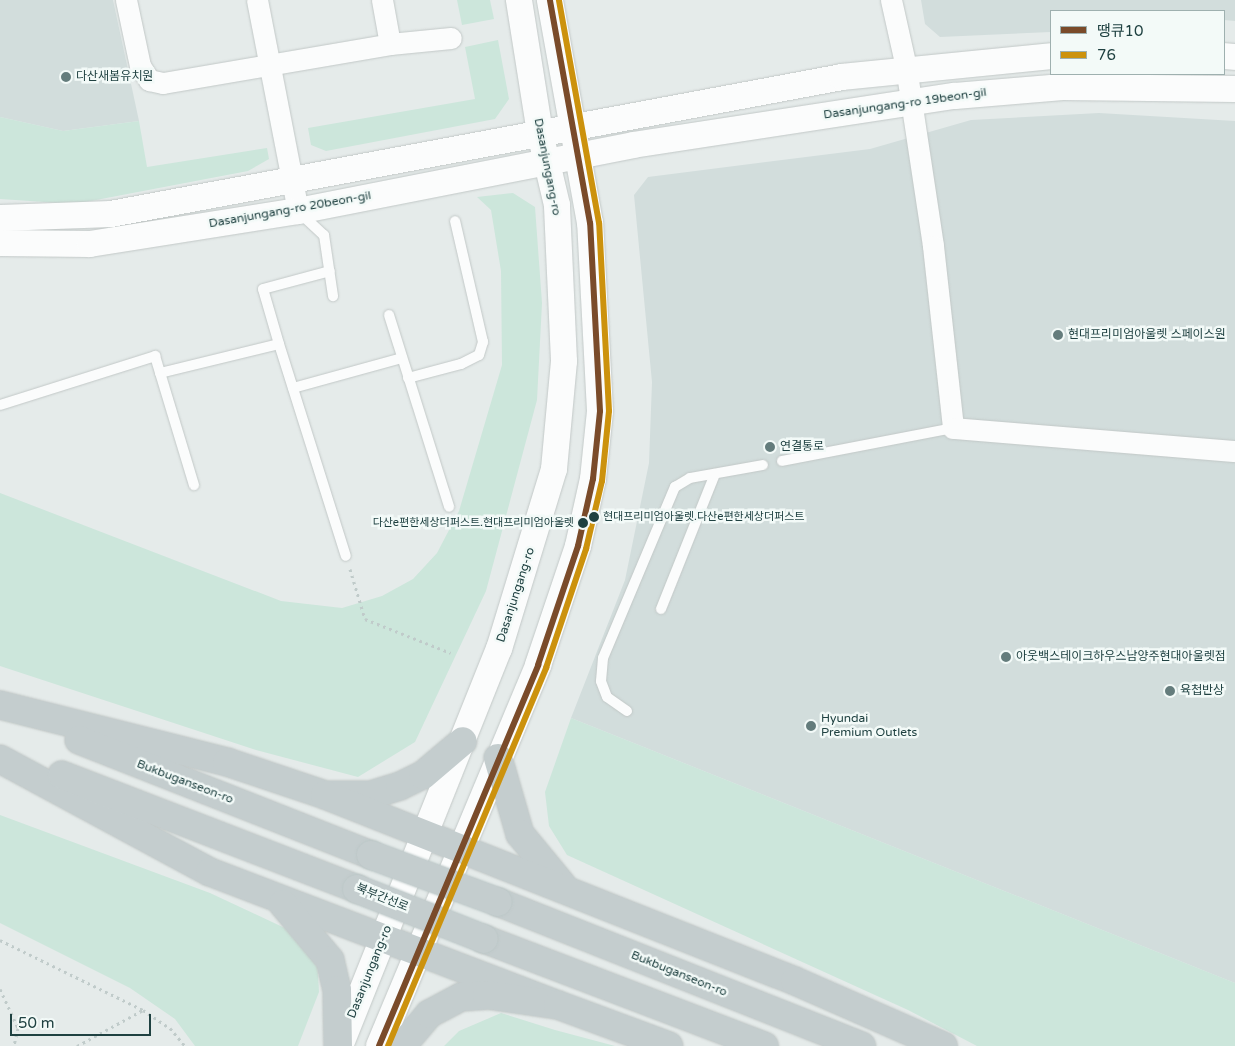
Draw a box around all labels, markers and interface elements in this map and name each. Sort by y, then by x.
legend [1050,10,1225,75]
text: 땡큐10 [1097,22,1143,40]
text: 76 [1097,46,1116,64]
place label: 다산새봄유치원 [76,70,153,84]
marker: 다산새봄유치원 [60,71,72,83]
street label: Dasanjungang-ro 19beon-gil [823,85,987,123]
street label: Dasanjungang-ro [530,117,564,217]
street label: Dasanjungang-ro 20beon-gil [208,189,372,231]
place label: 현대프리미엄아울렛 스페이스원 [1068,328,1226,342]
marker: 현대프리미엄아울렛 스페이스원 [1052,329,1064,341]
place label: 연결통로 [780,440,824,454]
marker: 연결통로 [764,441,776,453]
place label: 현대프리미엄아울렛.다산e편한세상더퍼스트 [603,510,804,524]
marker: 현대프리미엄아울렛.다산e편한세상더퍼스트 [589,512,599,522]
place label: 다산e편한세상더퍼스트.현대프리미엄아울렛 [373,516,574,530]
marker: 다산e편한세상더퍼스트.현대프리미엄아울렛 [578,518,588,528]
street label: Dasanjungang-ro [494,546,538,644]
place label: 아웃백스테이크하우스남양주현대아울렛점 [1016,650,1226,664]
marker: 아웃백스테이크하우스남양주현대아울렛점 [1000,651,1012,663]
place label: 육첩반상 [1180,684,1224,698]
marker: 육첩반상 [1164,685,1176,697]
place label: Hyundai Premium Outlets [821,712,917,740]
marker: Hyundai Premium Outlets [805,720,817,732]
street label: Bukbuganseon-ro [135,757,235,807]
street label: 북부간선로 [354,881,410,915]
street label: Dasanjungang-ro [345,923,395,1021]
street label: Bukbuganseon-ro [629,948,729,1000]
scale bar [12,1004,154,1036]
text: 50 m [18,1014,55,1032]

